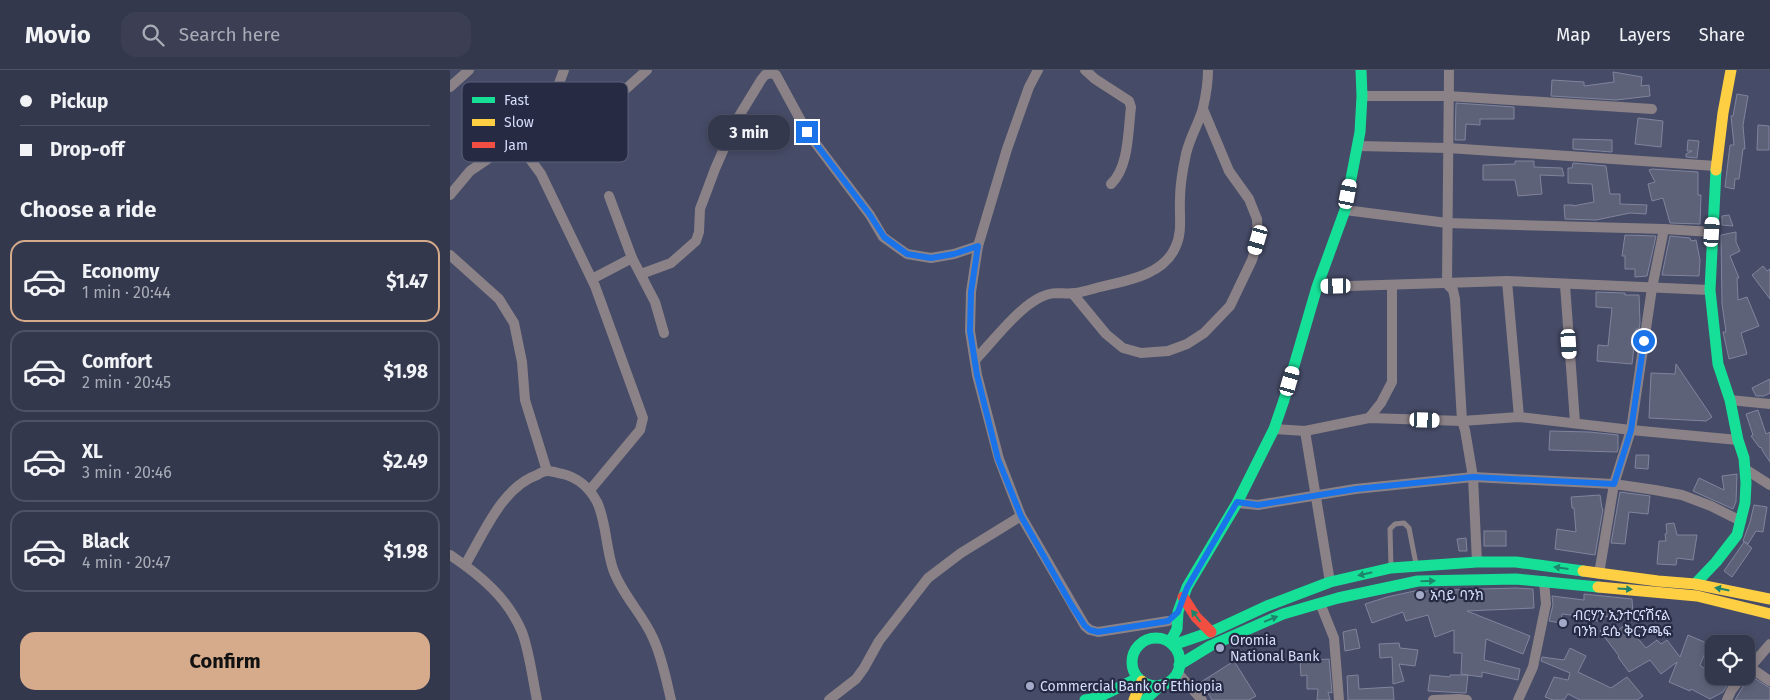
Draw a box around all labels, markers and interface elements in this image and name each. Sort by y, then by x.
search box [121,12,471,57]
text: Movio [25,21,91,49]
icon: search [139,21,167,49]
text: Search here [179,23,280,46]
text: Map [1556,24,1591,46]
text: Layers [1619,24,1671,46]
text: Share [1699,24,1745,46]
legend [462,82,628,162]
text: Pickup [50,90,108,113]
text: Fast [504,92,530,109]
text: Slow [504,114,534,131]
callout: 3 min [707,114,790,150]
route end [796,121,818,143]
text: 3 min [729,123,769,142]
text: Jam [504,137,528,154]
text: Drop-off [50,138,124,161]
car [1337,178,1358,210]
text: Choose a ride [20,196,156,223]
car [1703,217,1720,247]
car [1246,224,1269,256]
icon: car [22,259,67,304]
text: Economy [82,260,159,283]
text: $1.47 [386,270,428,293]
car [1320,278,1351,294]
text: 1 min · 20:44 [82,283,171,302]
car [1560,329,1577,359]
route start [1633,330,1655,352]
icon: car [22,349,67,394]
text: Comfort [82,350,152,373]
text: $1.98 [384,360,428,383]
car [1278,365,1301,397]
text: 2 min · 20:45 [82,373,171,392]
car [1409,412,1440,428]
icon: car [22,439,67,484]
text: XL [82,440,103,463]
text: $2.49 [383,450,428,473]
text: 3 min · 20:46 [82,463,172,482]
icon: car [22,529,67,574]
text: Black [82,530,129,553]
text: $1.98 [384,540,428,563]
text: 4 min · 20:47 [82,553,171,572]
one-way arrow [1553,564,1569,572]
one-way arrow [1358,570,1373,578]
one-way arrow [1420,577,1436,585]
one-way arrow [1715,585,1730,593]
one-way arrow [1617,586,1633,594]
place label: አባይ ባንክ [1430,587,1484,604]
marker: አባይ ባንክ [1414,589,1426,601]
place label: ብርሃን ኢንተርናሽናል ባንክ ደሴ ቅርንጫፍ [1573,607,1672,640]
one-way arrow [1190,610,1201,623]
one-way arrow [1263,614,1278,622]
marker: ብርሃን ኢንተርናሽናል ባንክ ደሴ ቅርንጫፍ [1557,617,1569,629]
button: Confirm [20,632,430,690]
place label: Oromia National Bank [1230,632,1320,665]
map controls [1705,635,1755,685]
button: locate [1705,635,1755,685]
marker: Oromia National Bank [1214,642,1226,654]
place label: Commercial Bank of Ethiopia [1040,678,1223,695]
marker: Commercial Bank of Ethiopia [1024,680,1036,692]

